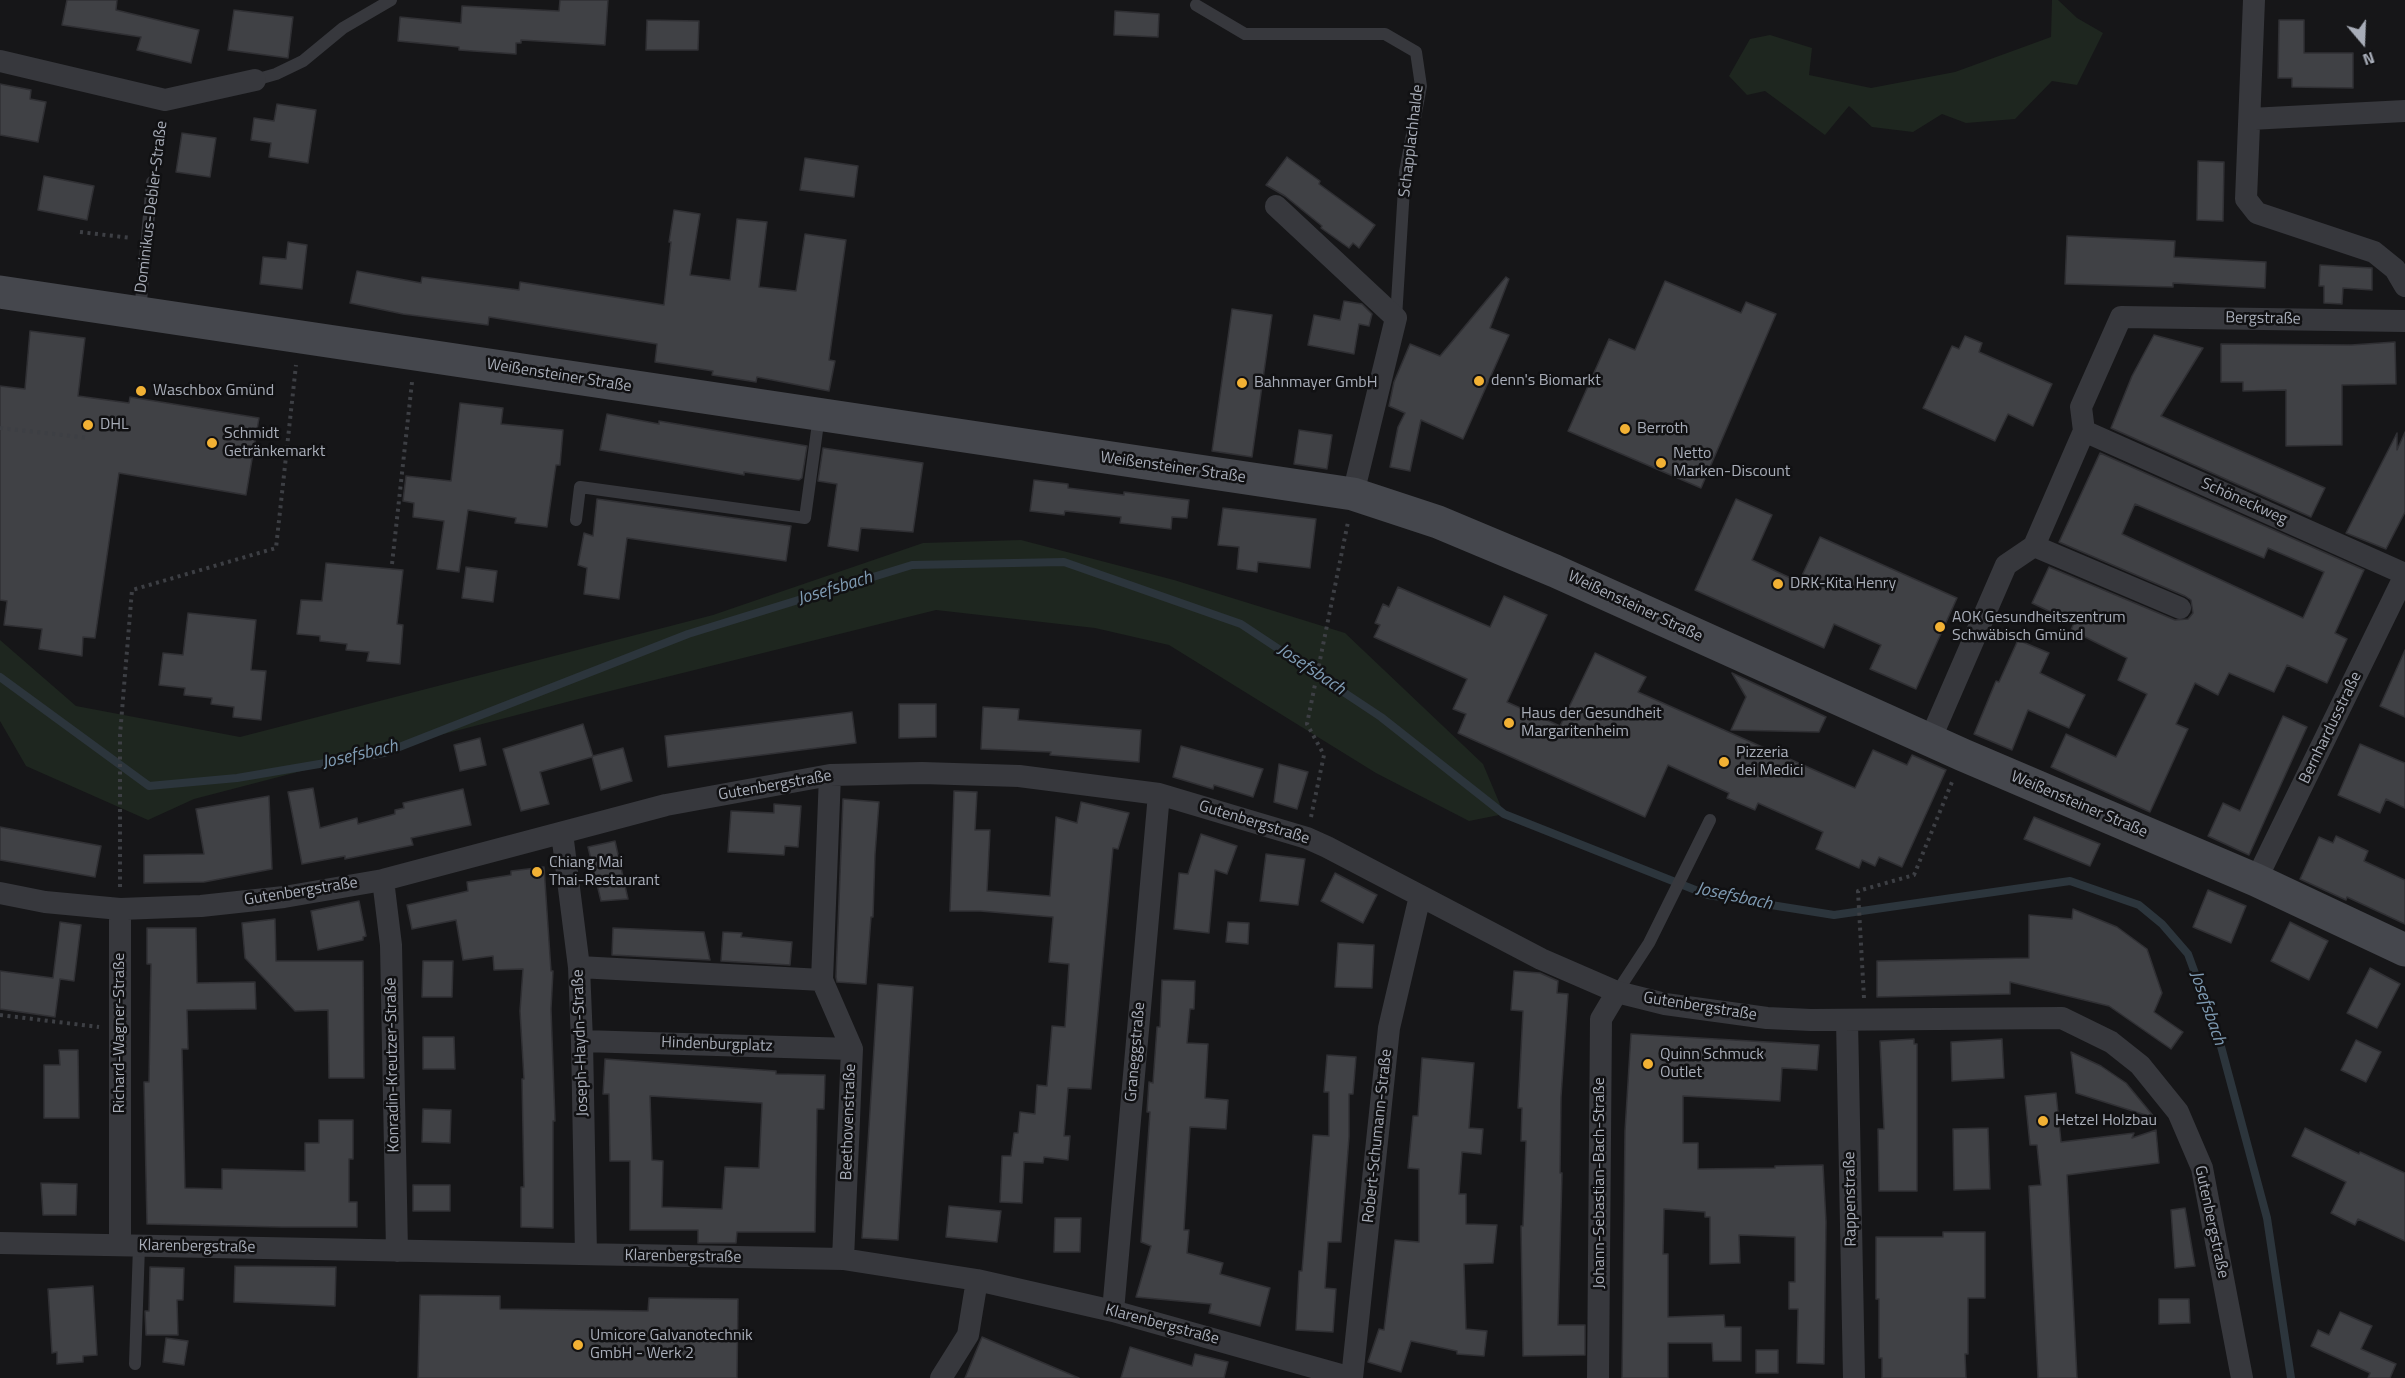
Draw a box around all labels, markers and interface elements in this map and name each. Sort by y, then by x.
north arrow [2333,12,2393,72]
text: N [2360,46,2378,72]
street label: Schapplachhalde [1396,84,1428,198]
street label: Dominikus-Debler-Straße [132,120,172,294]
street label: Bergstraße [2225,309,2301,329]
street label: Weißensteiner Straße [485,355,633,397]
place label: denn's Biomarkt [1491,371,1601,391]
place label: Bahnmayer GmbH [1254,373,1377,393]
marker: denn's Biomarkt [1472,374,1486,388]
marker: Bahnmayer GmbH [1235,376,1249,390]
place label: Waschbox Gmünd [153,381,274,401]
marker: Waschbox Gmünd [134,384,148,398]
place label: DHL [100,415,129,435]
marker: DHL [81,418,95,432]
place label: Berroth [1637,419,1688,439]
marker: Berroth [1618,422,1632,436]
place label: Schmidt Getränkemarkt [224,424,325,462]
marker: Schmidt Getränkemarkt [205,436,219,450]
place label: Netto Marken-Discount [1673,444,1790,482]
street label: Weißensteiner Straße [1099,448,1247,488]
marker: Netto Marken-Discount [1654,456,1668,470]
street label: Schöneckweg [2198,474,2290,530]
water label: Josefsbach [795,567,875,611]
street label: Weißensteiner Straße [1564,567,1706,647]
place label: DRK-Kita Henry [1790,574,1896,594]
marker: DRK-Kita Henry [1771,577,1785,591]
place label: AOK Gesundheitszentrum Schwäbisch Gmünd [1952,608,2126,646]
marker: AOK Gesundheitszentrum Schwäbisch Gmünd [1933,620,1947,634]
water label: Josefsbach [1273,639,1349,701]
street label: Bernhardusstraße [2296,669,2366,787]
place label: Haus der Gesundheit Margaritenheim [1521,704,1662,742]
marker: Haus der Gesundheit Margaritenheim [1502,716,1516,730]
water label: Josefsbach [320,736,400,774]
place label: Pizzeria dei Medici [1736,743,1803,781]
marker: Pizzeria dei Medici [1717,755,1731,769]
street label: Gutenbergstraße [717,767,833,805]
street label: Weißensteiner Straße [2008,768,2150,842]
street label: Gutenbergstraße [1196,797,1312,849]
place label: Chiang Mai Thai-Restaurant [549,853,660,891]
marker: Chiang Mai Thai-Restaurant [530,865,544,879]
street label: Gutenbergstraße [243,874,359,910]
water label: Josefsbach [1694,878,1774,916]
street label: Richard-Wagner-Straße [110,953,130,1113]
water label: Josefsbach [2184,968,2230,1048]
street label: Joseph-Haydn-Straße [569,969,593,1117]
street label: Konradin-Kreutzer-Straße [382,977,404,1153]
street label: Gutenbergstraße [1642,989,1758,1025]
street label: Graneggstraße [1122,1001,1150,1103]
street label: Hindenburgplatz [661,1033,773,1057]
place label: Quinn Schmuck Outlet [1660,1045,1764,1083]
street label: Robert-Schumann-Straße [1359,1048,1397,1224]
marker: Quinn Schmuck Outlet [1641,1057,1655,1071]
street label: Beethovenstraße [837,1063,861,1181]
street label: Johann-Sebastian-Bach-Straße [1590,1077,1610,1289]
place label: Hetzel Holzbau [2055,1111,2157,1131]
marker: Hetzel Holzbau [2036,1114,2050,1128]
street label: Rappenstraße [1841,1151,1861,1247]
street label: Gutenbergstraße [2190,1164,2232,1280]
street label: Klarenbergstraße [138,1236,256,1258]
street label: Klarenbergstraße [624,1246,742,1268]
street label: Klarenbergstraße [1103,1301,1221,1349]
place label: Umicore Galvanotechnik GmbH - Werk 2 [590,1326,753,1364]
marker: Umicore Galvanotechnik GmbH - Werk 2 [571,1338,585,1352]

